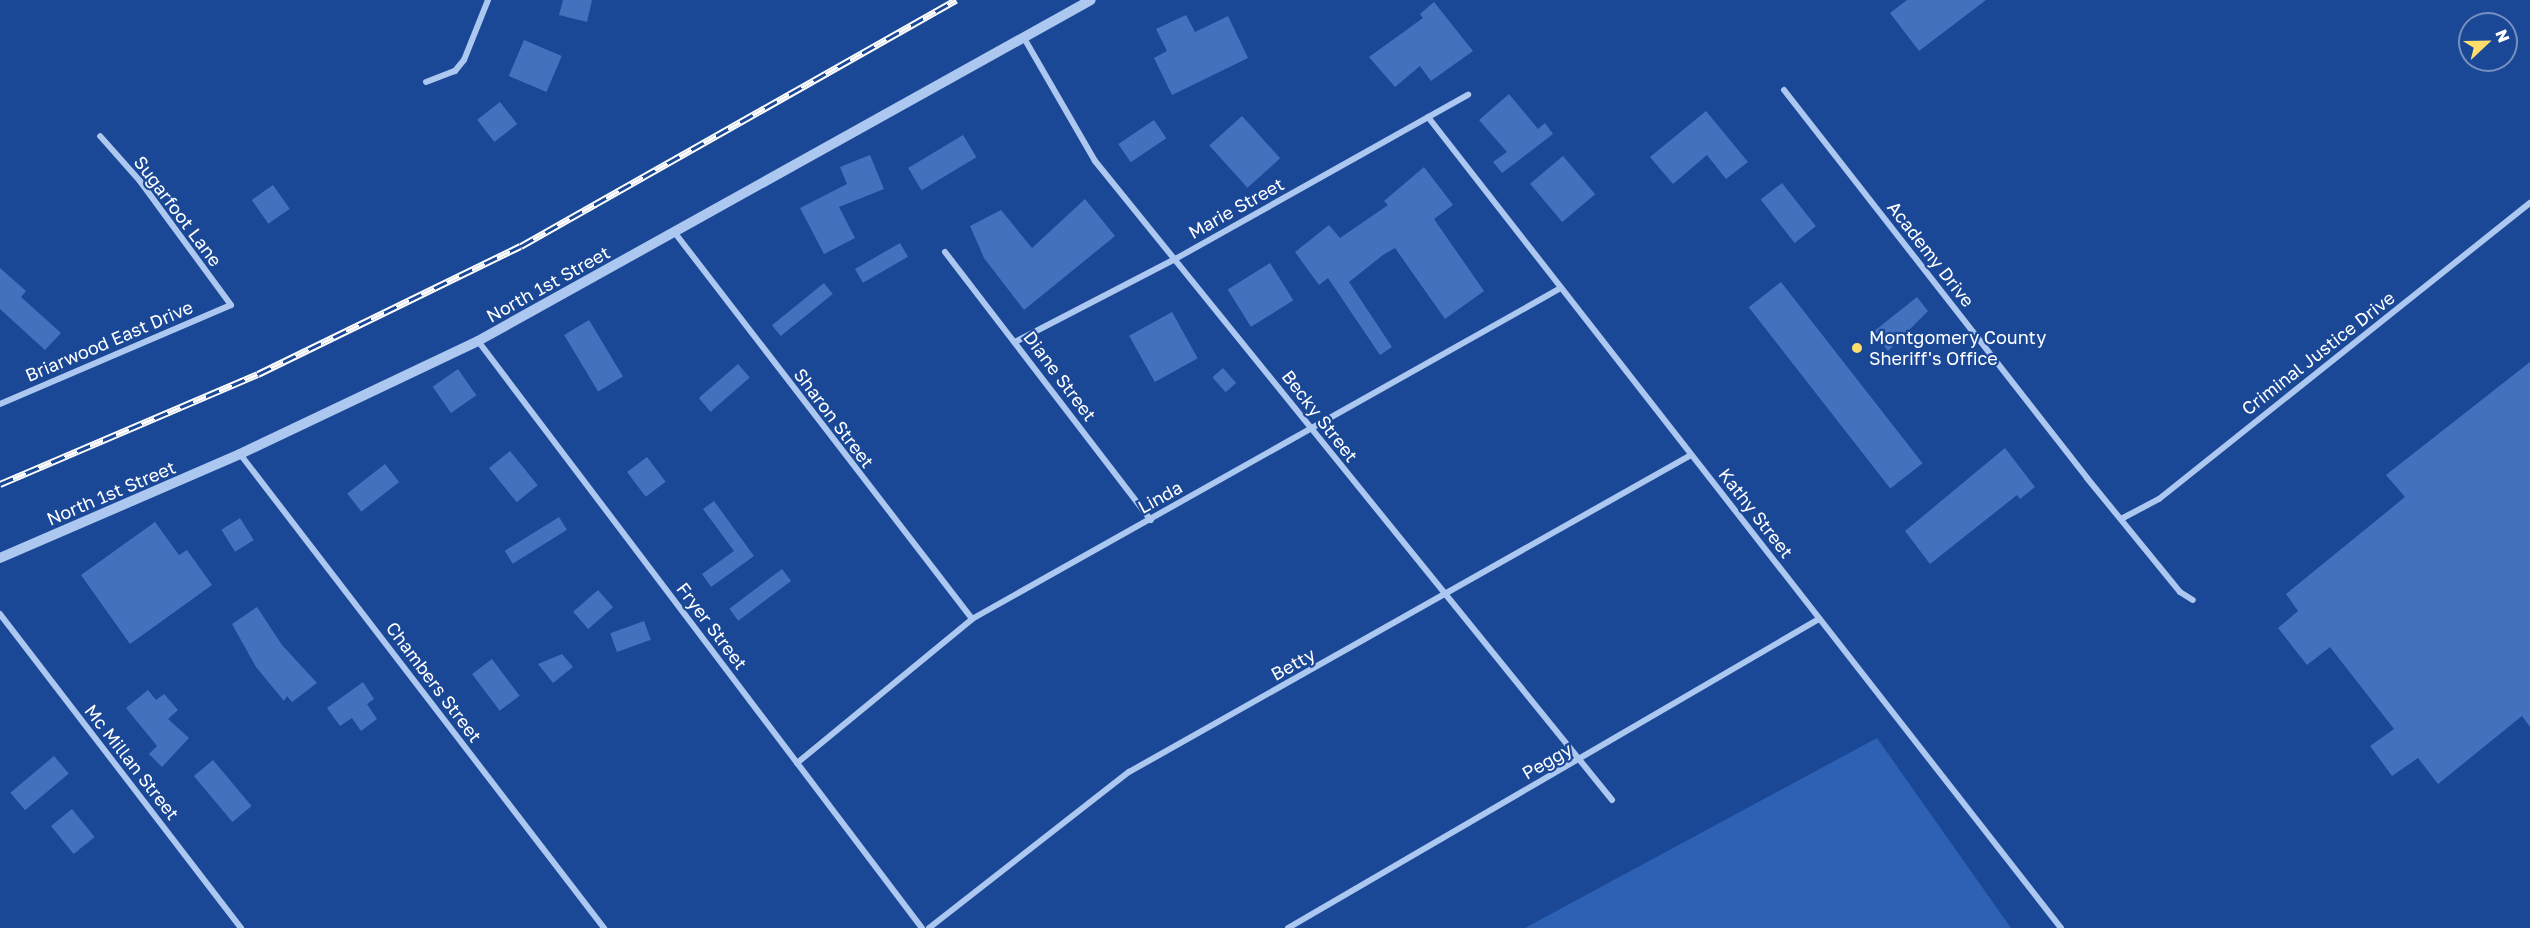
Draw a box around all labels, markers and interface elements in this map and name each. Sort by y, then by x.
north arrow [2458,12,2518,72]
text: N [2491,27,2514,45]
street label: Sugarfoot Lane [129,151,227,271]
street label: Marie Street [1185,173,1287,243]
street label: Academy Drive [1883,197,1979,311]
street label: North 1st Street [482,241,614,327]
street label: Criminal Justice Drive [2237,287,2399,419]
street label: Briarwood East Drive [22,296,196,386]
street label: Diane Street [1019,327,1101,425]
place label: Montgomery County Sheriff's Office [1869,327,2046,370]
marker: Montgomery County Sheriff's Office [1850,341,1864,355]
street label: Sharon Street [789,364,879,472]
street label: Becky Street [1277,366,1363,466]
street label: North 1st Street [43,456,179,530]
street label: Kathy Street [1714,464,1798,562]
street label: Linda [1134,476,1186,518]
street label: Fryer Street [672,578,752,674]
street label: Chambers Street [382,617,486,747]
street label: Betty [1267,643,1319,685]
street label: Mc Millan Street [80,700,184,824]
street label: Peggy [1518,738,1576,784]

